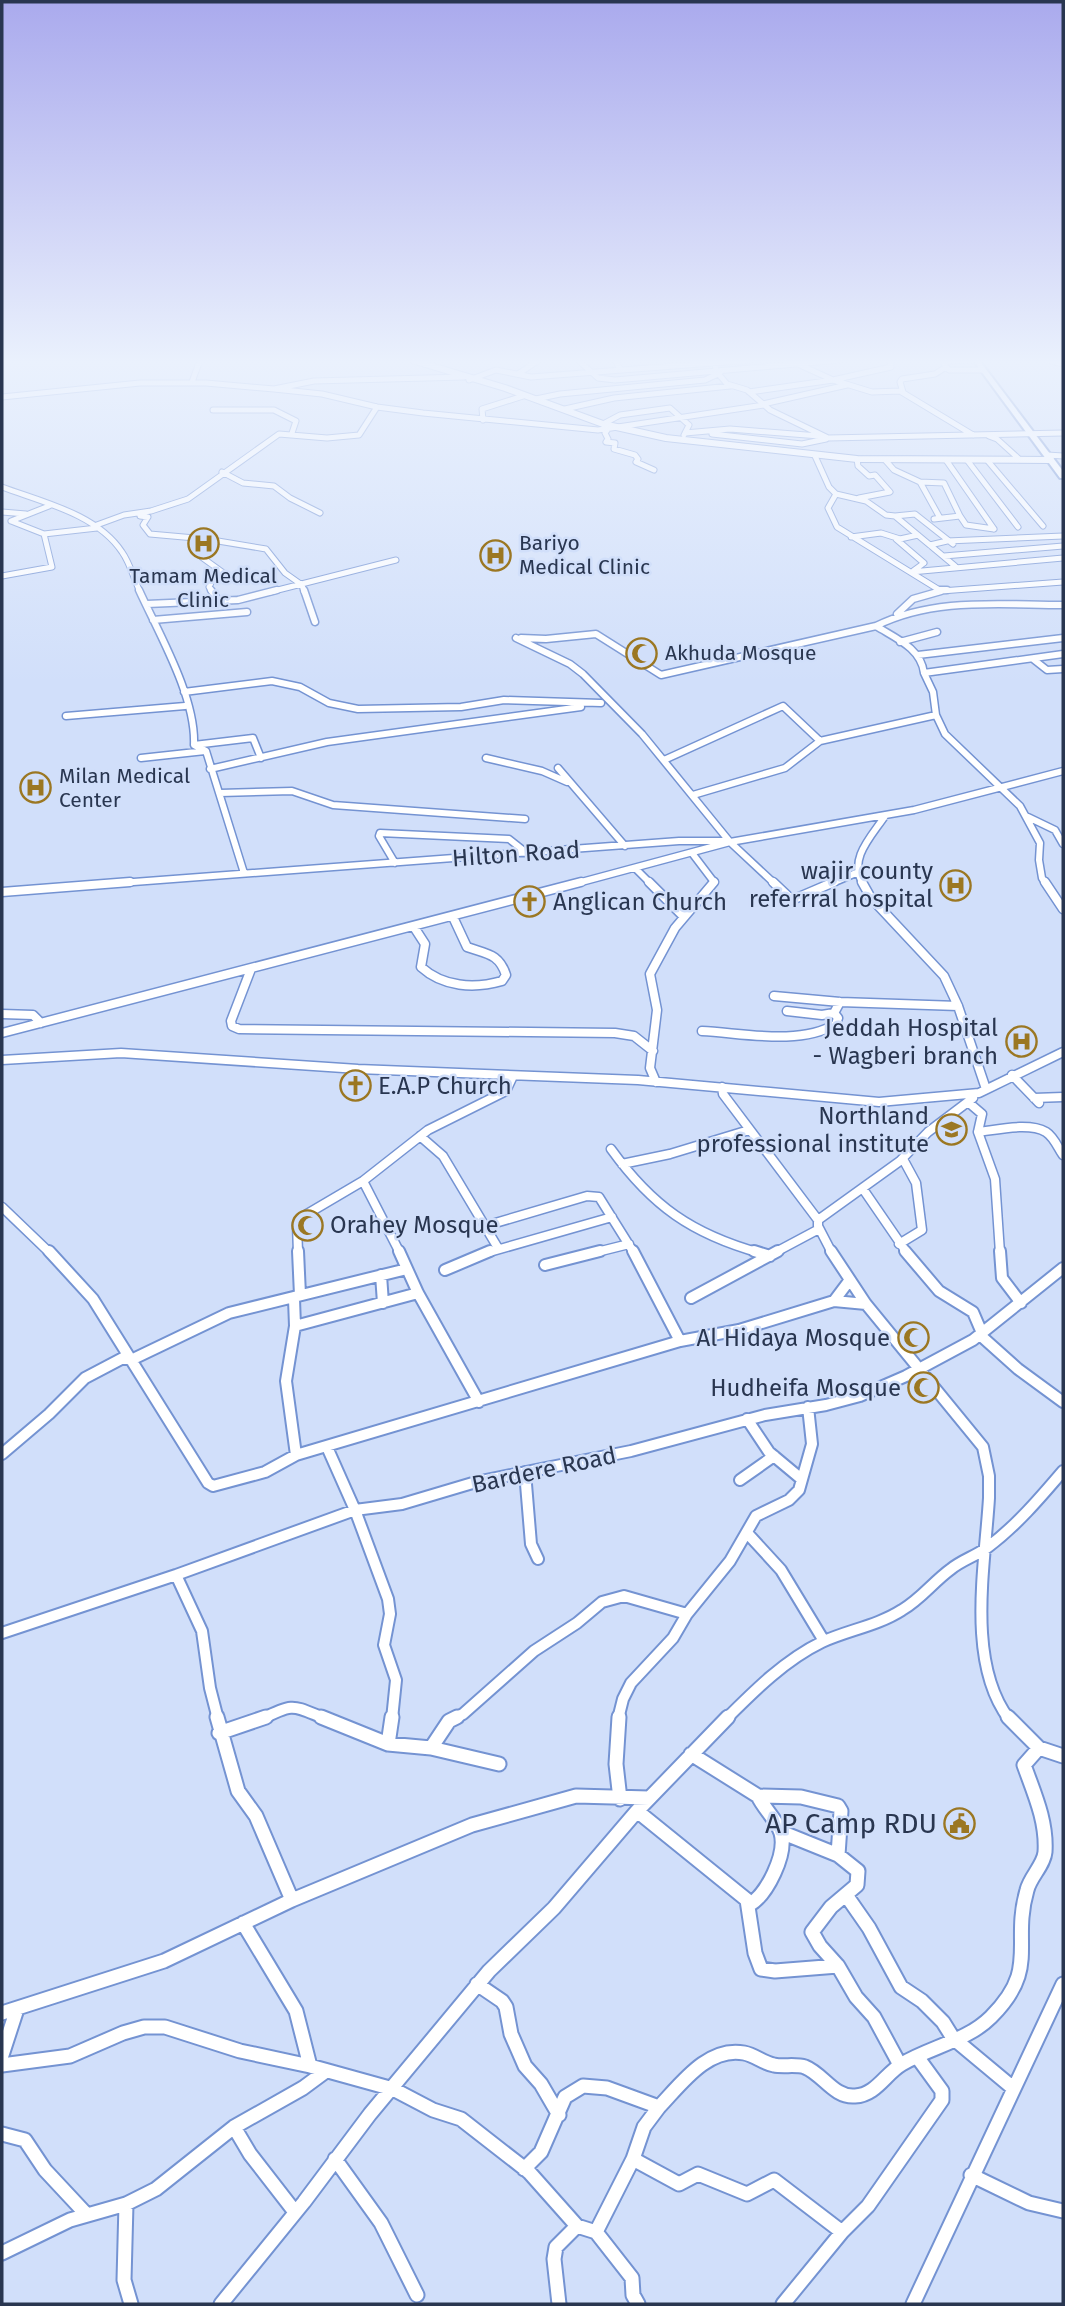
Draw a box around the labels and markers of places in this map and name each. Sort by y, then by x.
hospital icon: Tamam Medical Clinic [186,527,220,561]
place label: Bariyo Medical Clinic [519,530,650,580]
hospital icon: Bariyo Medical Clinic [479,538,513,572]
place label: Tamam Medical Clinic [129,563,277,613]
mosque icon: Akhuda Mosque [625,636,659,670]
place label: Akhuda Mosque [665,640,817,666]
place label: Milan Medical Center [59,763,190,813]
hospital icon: Milan Medical Center [19,771,53,805]
place label: wajir county referrral hospital [749,857,933,913]
hospital icon: wajir county referrral hospital [939,868,973,902]
church icon: Anglican Church [513,885,547,919]
place label: Anglican Church [553,888,727,916]
place label: Jeddah Hospital - Wagberi branch [813,1014,998,1070]
hospital icon: Jeddah Hospital - Wagberi branch [1004,1025,1038,1059]
church icon: E.A.P Church [338,1069,372,1103]
place label: E.A.P Church [378,1072,512,1100]
place label: Northland professional institute [697,1102,929,1158]
school or university icon: Northland professional institute [935,1113,969,1147]
mosque icon: Orahey Mosque [290,1208,324,1242]
place label: Orahey Mosque [330,1211,499,1239]
mosque icon: Al Hidaya Mosque [896,1321,930,1355]
place label: Al Hidaya Mosque [697,1324,890,1352]
mosque icon: Hudheifa Mosque [907,1371,941,1405]
place label: Hudheifa Mosque [710,1374,901,1402]
public building icon: AP Camp RDU [943,1806,977,1840]
place label: AP Camp RDU [765,1807,937,1840]

